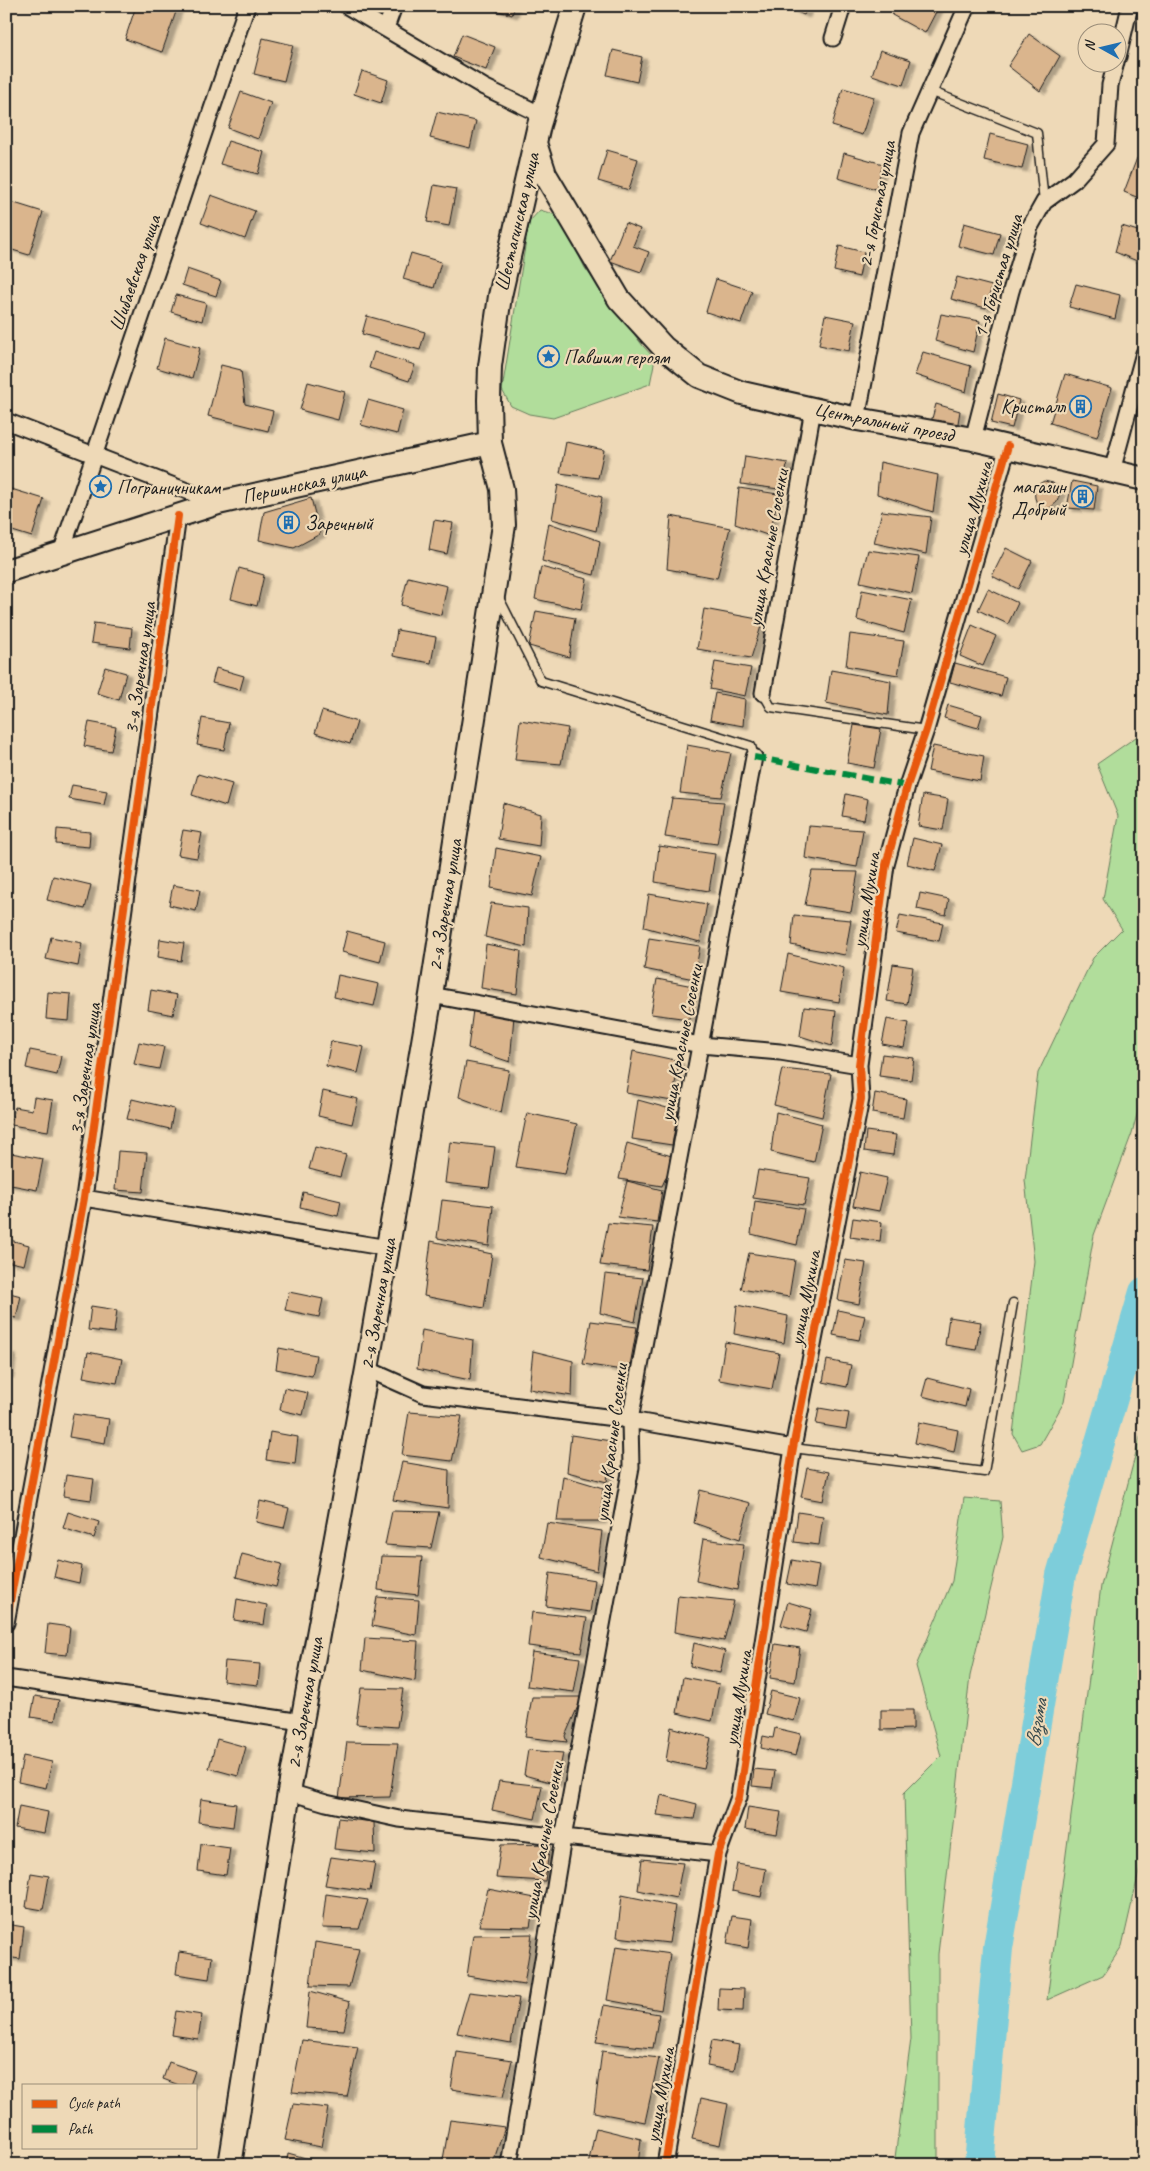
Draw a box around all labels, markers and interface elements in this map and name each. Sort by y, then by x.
north arrow [1078,22,1128,72]
text: N [1081,38,1099,52]
street label: 2-я Гористая улица [853,137,902,269]
street label: Шестагинская улица [489,149,545,294]
street label: 1-я Гористая улица [967,209,1029,341]
street label: Шибаевская улица [104,210,167,334]
place icon: Павшим героям [536,345,560,369]
place label: Павшим героям [564,345,671,370]
place label: Кристалл [1001,394,1067,419]
building icon: Кристалл [1069,394,1093,418]
street label: Центральный проезд [812,396,958,448]
street label: улица Мухина [947,456,999,559]
street label: Першинская улица [240,458,370,509]
street label: улица Красные Сосенки [742,466,794,630]
place label: магазин Добрый [1012,474,1068,522]
place icon: Пограничникам [89,475,113,499]
place label: Пограничникам [117,475,222,500]
building icon: магазин Добрый [1070,485,1094,509]
building icon: Заречный [277,511,301,535]
place label: Заречный [305,511,375,536]
street label: 3-я Заречная улица [118,598,162,736]
street label: 2-я Заречная улица [422,835,468,973]
street label: улица Мухина [846,849,886,951]
street label: улица Красные Сосенки [653,961,709,1125]
street label: 3-я Заречная улица [63,999,107,1137]
street label: 2-я Заречная улица [354,1234,402,1372]
street label: улица Мухина [783,1247,827,1349]
street label: улица Красные Сосенки [589,1361,633,1525]
street label: 2-я Заречная улица [281,1633,329,1771]
street label: улица Мухина [718,1647,758,1749]
water label: Вязьма [1019,1694,1054,1749]
street label: улица Красные Сосенки [517,1759,569,1923]
street label: улица Мухина [639,2044,681,2146]
legend [22,2084,198,2148]
text: Cycle path [68,2094,120,2113]
text: Path [68,2120,94,2139]

